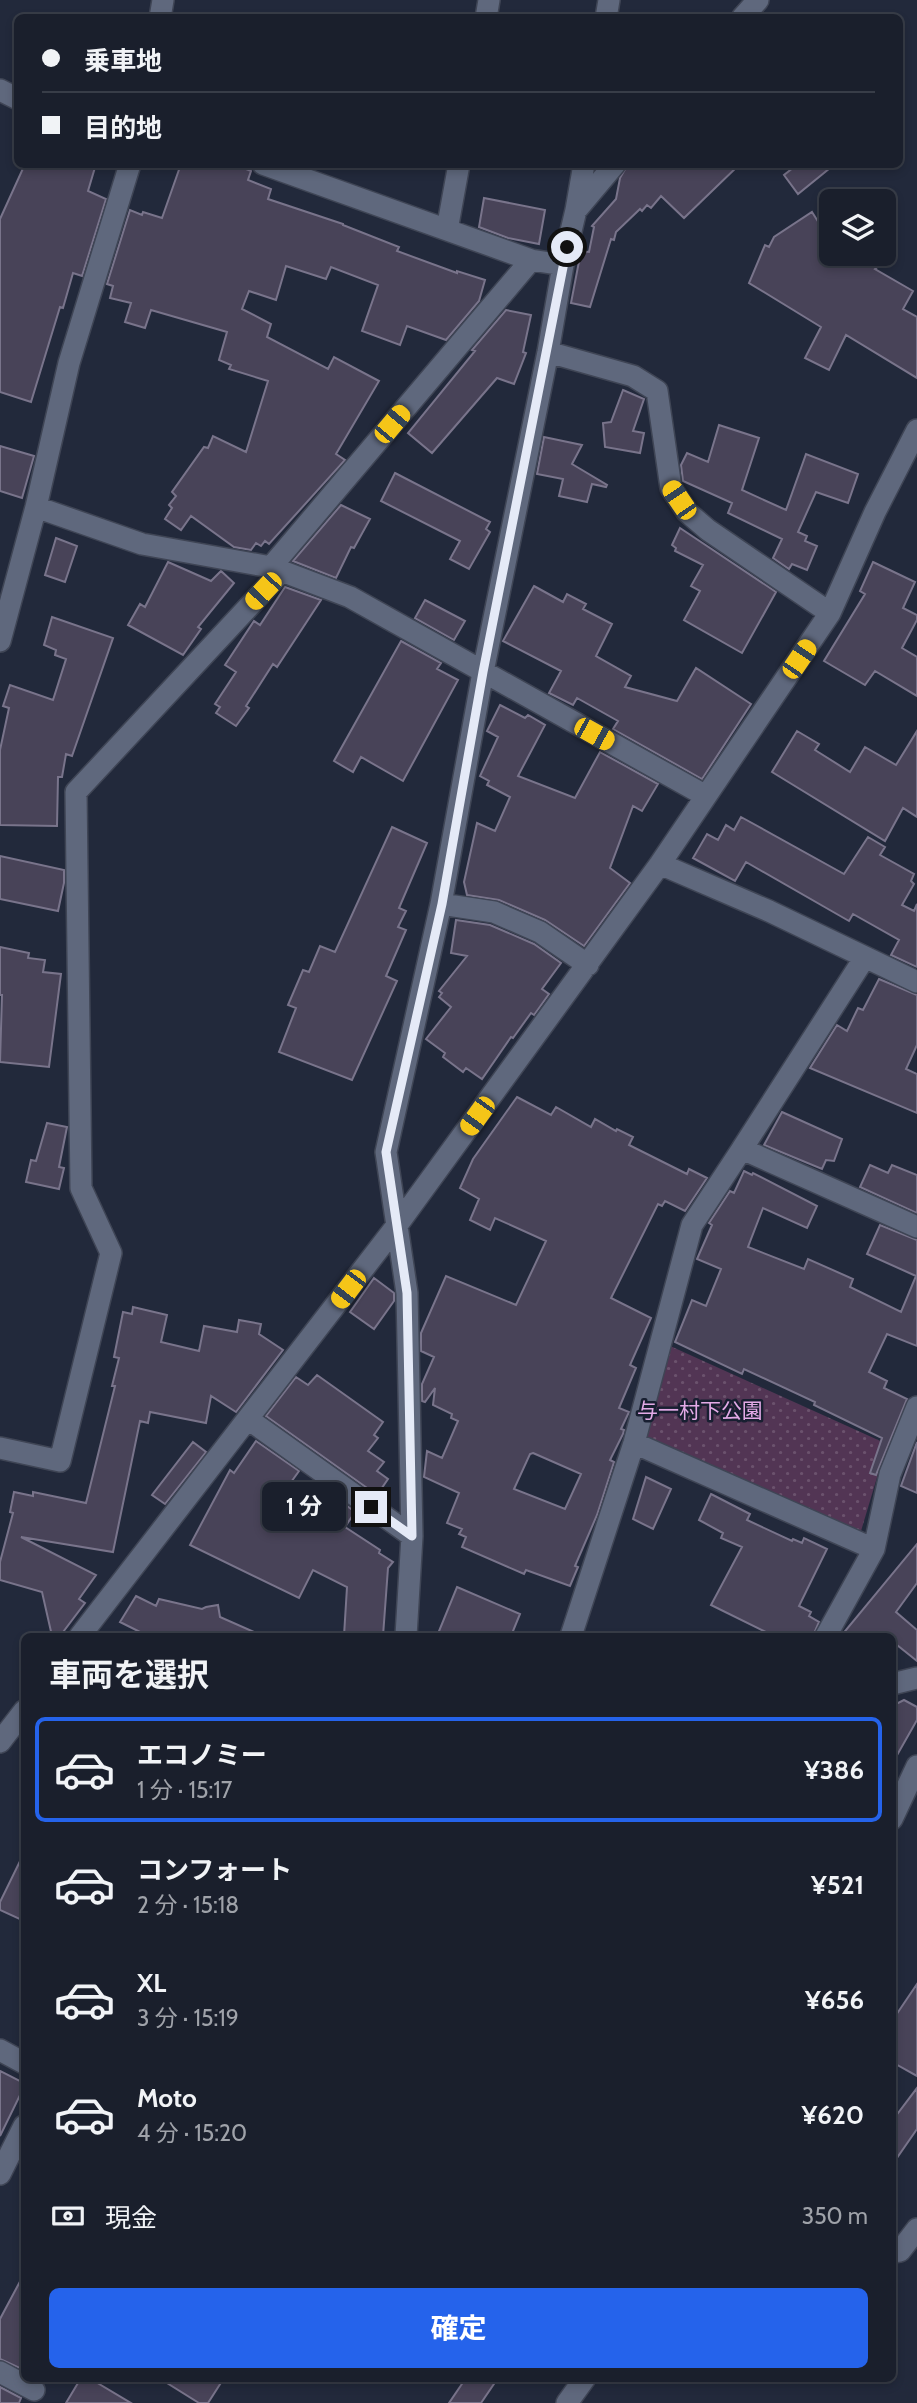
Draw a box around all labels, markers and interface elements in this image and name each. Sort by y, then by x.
text: 乗車地 [84,45,162,77]
text: 目的地 [84,112,162,144]
map controls [819,189,896,266]
button: layers [819,189,896,266]
route start [551,231,583,263]
car [371,401,414,447]
car [659,477,700,523]
car [241,568,286,614]
car [779,636,820,682]
car [571,715,618,753]
car [457,1093,498,1139]
car [327,1266,370,1312]
park label: 与一村下公園 [637,1398,763,1423]
callout: 1 分 [262,1482,346,1532]
route end [355,1491,387,1523]
text: 1 分 [286,1492,322,1520]
text: 車両を選択 [49,1655,209,1694]
icon: car [53,1738,116,1801]
text: エコノミー [137,1739,267,1771]
text: ¥386 [804,1754,864,1786]
text: 1 分 · 15:17 [137,1776,232,1804]
icon: car [53,1853,116,1916]
text: コンフォート [137,1854,292,1886]
text: ¥521 [811,1869,864,1901]
text: 2 分 · 15:18 [137,1891,239,1919]
text: XL [137,1967,166,1999]
icon: car [53,1968,116,2031]
text: ¥656 [805,1984,864,2016]
text: 3 分 · 15:19 [137,2004,239,2032]
text: Moto [137,2082,197,2114]
icon: car [53,2083,116,2146]
text: ¥620 [802,2099,864,2131]
text: 4 分 · 15:20 [137,2119,247,2147]
icon: cash [49,2197,87,2235]
text: 現金 [105,2202,157,2234]
text: 350 m [802,2202,868,2230]
button: 確定 [49,2288,868,2368]

